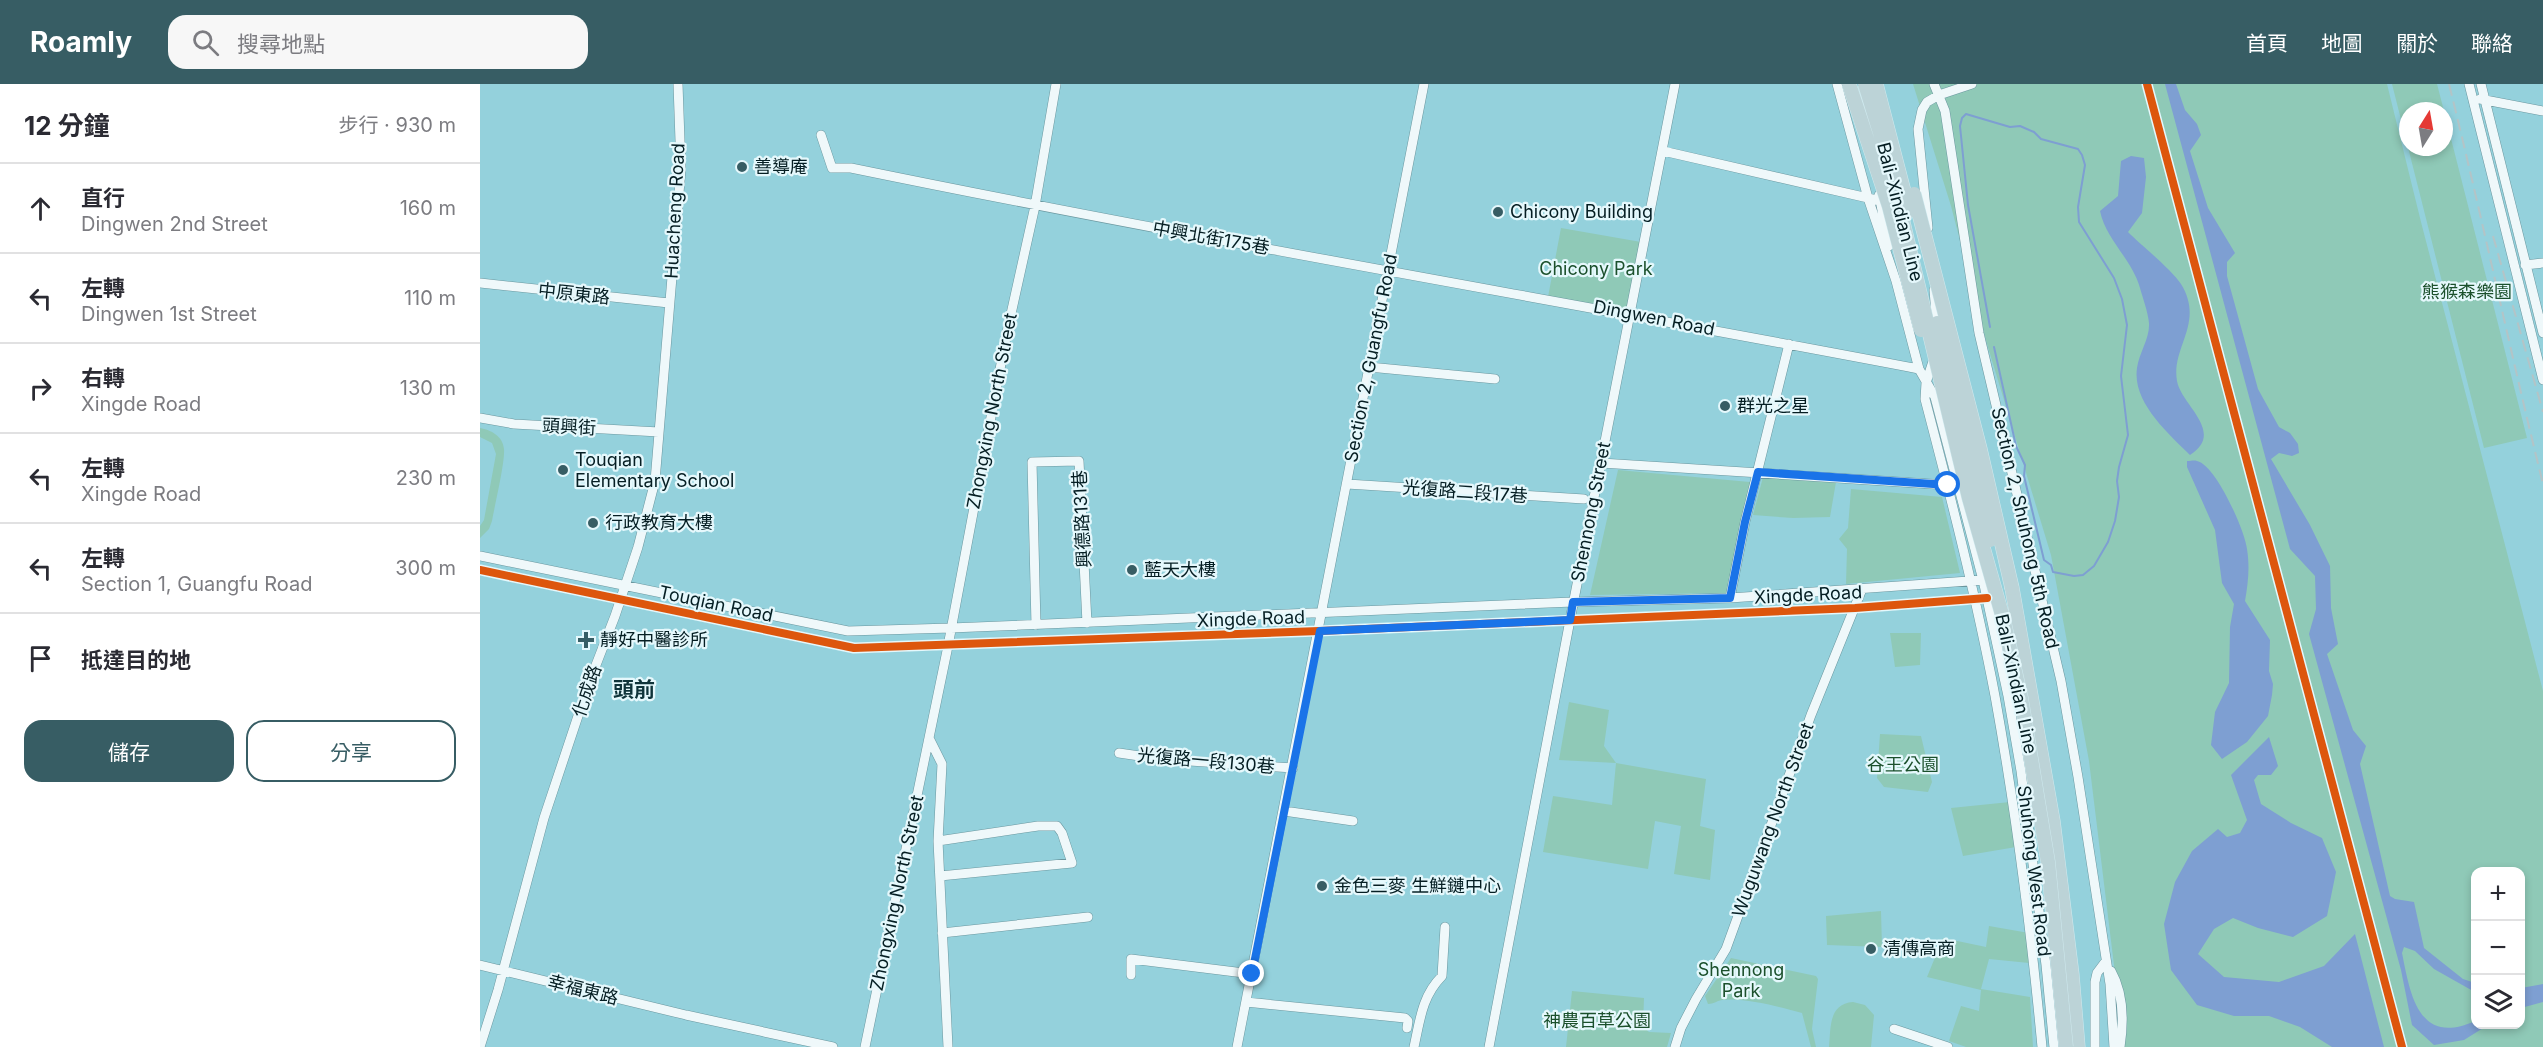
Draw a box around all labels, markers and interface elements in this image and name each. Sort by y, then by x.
search box [168,15,588,69]
text: Roamly [30,25,132,59]
icon: search [189,26,222,59]
text: 搜尋地點 [237,31,325,57]
text: 首頁 [2246,31,2288,56]
text: 地圖 [2321,31,2363,56]
text: 關於 [2396,31,2438,56]
text: 聯絡 [2471,31,2513,56]
north arrow [2399,102,2453,156]
text: 12 分鐘 [24,110,110,141]
text: 步行 · 930 m [338,113,456,137]
street label: Bali-Xindian Line [1873,140,1928,284]
street label: Huacheng Road [660,143,689,279]
place label: 善導庵 [754,156,808,177]
marker: 善導庵 [735,160,749,174]
text: 直行 [81,185,125,211]
icon: ahead [24,192,57,225]
text: 160 m [400,196,456,220]
place label: Chicony Building [1510,201,1653,222]
marker: Chicony Building [1491,205,1505,219]
text: Dingwen 2nd Street [81,212,268,236]
street label: 中興北街175巷 [1151,217,1271,258]
street label: Section 2, Guangfu Road [1340,252,1401,464]
park label: Chicony Park [1539,258,1653,279]
text: 左轉 [81,275,125,301]
street label: 中原東路 [537,279,611,308]
park label: 熊猴森樂園 [2422,281,2512,302]
icon: left [24,282,57,315]
text: 110 m [404,286,456,310]
street label: Dingwen Road [1592,295,1716,340]
text: Dingwen 1st Street [81,302,257,326]
street label: Zhongxing North Street [962,311,1021,511]
text: 右轉 [81,365,125,391]
icon: right [24,372,57,405]
text: 130 m [400,376,456,400]
text: Xingde Road [81,392,201,416]
place label: 群光之星 [1737,395,1809,416]
marker: 群光之星 [1718,399,1732,413]
street label: Section 2, Shuhong 5th Road [1987,405,2064,651]
street label: 頭興街 [542,415,597,438]
street label: Shennong Street [1567,440,1614,584]
place label: Touqian Elementary School [575,449,734,491]
text: 左轉 [81,455,125,481]
icon: left [24,462,57,495]
marker: Touqian Elementary School [556,463,570,477]
text: 230 m [396,466,456,490]
street label: 興德路131巷 [1068,470,1095,568]
route start [1934,471,1960,497]
street label: 光復路二段17巷 [1402,477,1528,506]
text: Xingde Road [81,482,201,506]
place label: 行政教育大樓 [605,512,713,533]
marker: 行政教育大樓 [586,516,600,530]
text: 左轉 [81,545,125,571]
icon: left [24,552,57,585]
text: 300 m [395,556,456,580]
place label: 藍天大樓 [1144,559,1216,580]
marker: 藍天大樓 [1125,563,1139,577]
text: Section 1, Guangfu Road [81,572,312,596]
street label: Touqian Road [657,581,775,626]
street label: Xingde Road [1753,581,1863,608]
street label: Xingde Road [1196,606,1305,631]
street label: Bali-Xindian Line [1991,612,2042,756]
place label: 靜好中醫診所 [600,629,708,650]
marker: 靜好中醫診所 [577,631,595,649]
icon: arrive [24,642,57,675]
text: 抵達目的地 [81,647,191,673]
street label: 化成路 [568,662,605,720]
district label: 頭前 [613,677,655,702]
button: 儲存 [24,720,234,782]
button: 分享 [246,720,456,782]
street label: Wuguwang North Street [1728,720,1818,920]
street label: 光復路一段130巷 [1136,744,1276,777]
park label: 谷王公園 [1867,754,1939,775]
street label: Shuhong West Road [2014,784,2055,958]
street label: Zhongxing North Street [866,793,928,992]
map controls [2471,867,2525,1029]
button: + [2471,867,2525,921]
place label: 金色三麥 生鮮鏈中心 [1334,875,1501,896]
marker: 金色三麥 生鮮鏈中心 [1315,879,1329,893]
button: − [2471,921,2525,975]
place label: 清傳高商 [1883,938,1955,959]
marker: 清傳高商 [1864,942,1878,956]
park label: Shennong Park [1698,959,1784,1001]
route end [1238,960,1264,986]
street label: 幸福東路 [546,971,621,1008]
button: layers [2471,975,2525,1029]
park label: 神農百草公園 [1543,1010,1651,1031]

